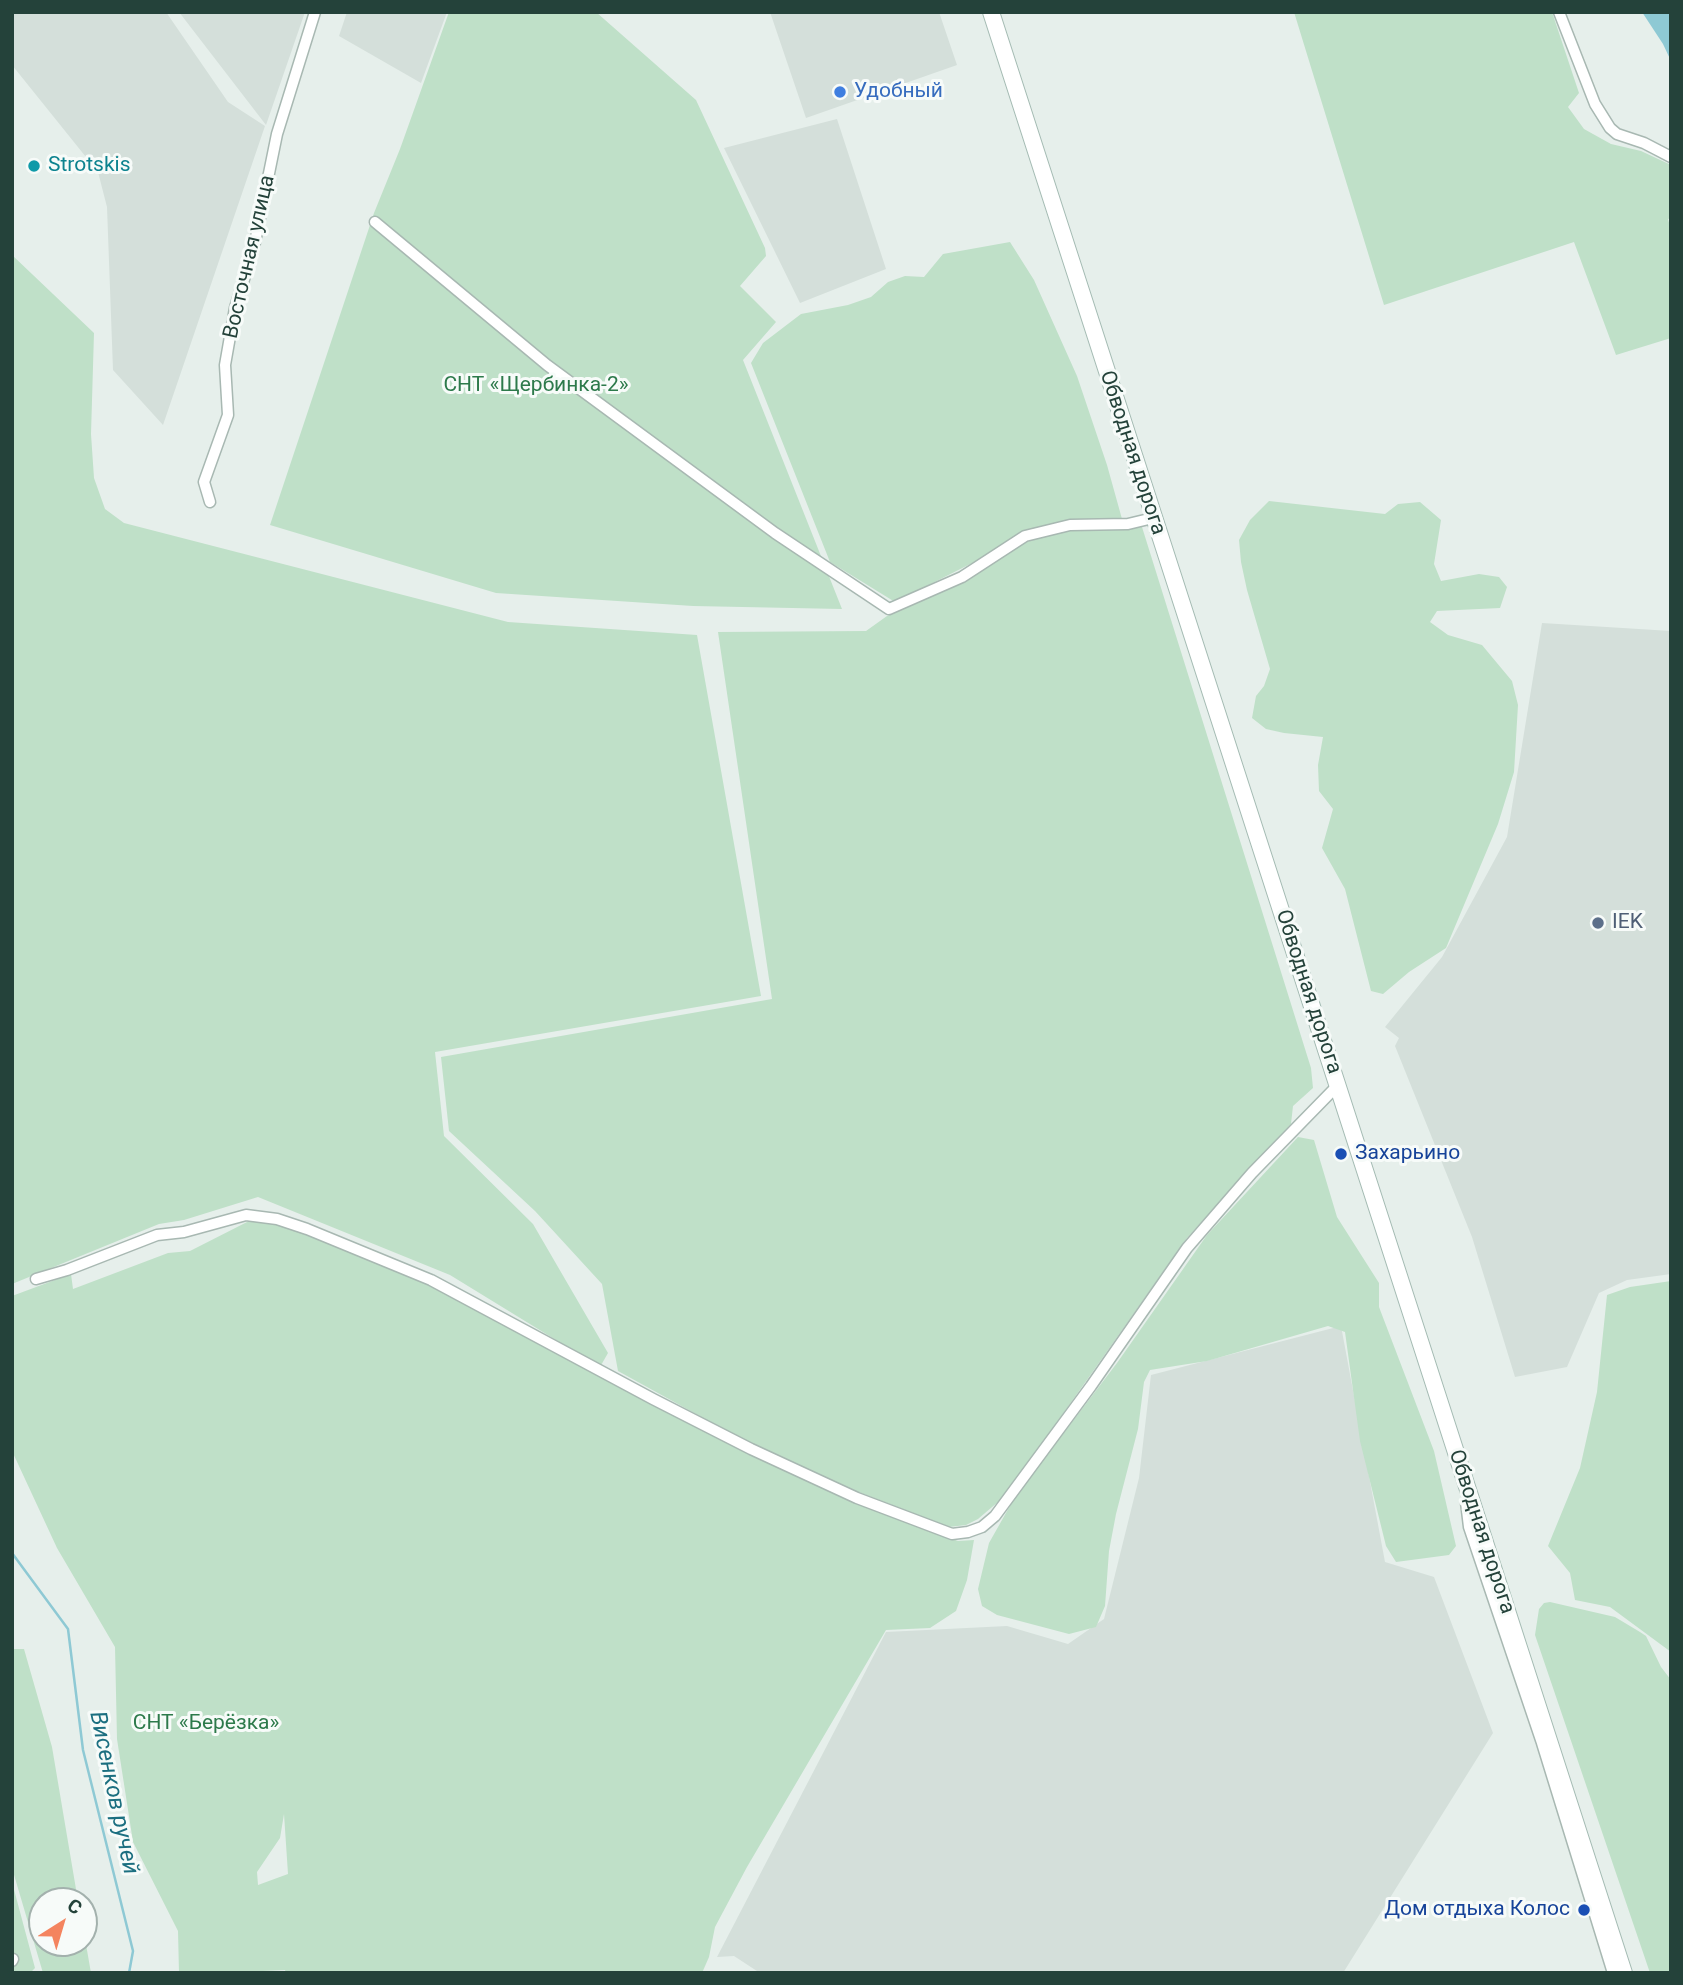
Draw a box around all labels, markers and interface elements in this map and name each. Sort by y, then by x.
place label: Удобный [854,79,943,105]
marker: Удобный [832,84,848,100]
place label: Strotskis [48,153,131,179]
marker: Strotskis [26,158,42,174]
street label: Восточная улица [219,173,281,341]
street label: Обводная дорога [1094,368,1170,538]
park label: СНТ «Щербинка-2» [443,373,629,399]
street label: Обводная дорога [1270,907,1346,1077]
place label: IEK [1612,910,1643,936]
marker: IEK [1590,915,1606,931]
place label: Захарьино [1355,1141,1460,1167]
marker: Захарьино [1333,1146,1349,1162]
street label: Обводная дорога [1443,1447,1519,1617]
water label: Висенков ручей [82,1709,144,1877]
park label: СНТ «Берёзка» [133,1711,279,1737]
north arrow [28,1887,98,1957]
text: С [63,1893,87,1919]
place label: Дом отдыха Колос [1384,1897,1570,1923]
marker: Дом отдыха Колос [1576,1902,1592,1918]

